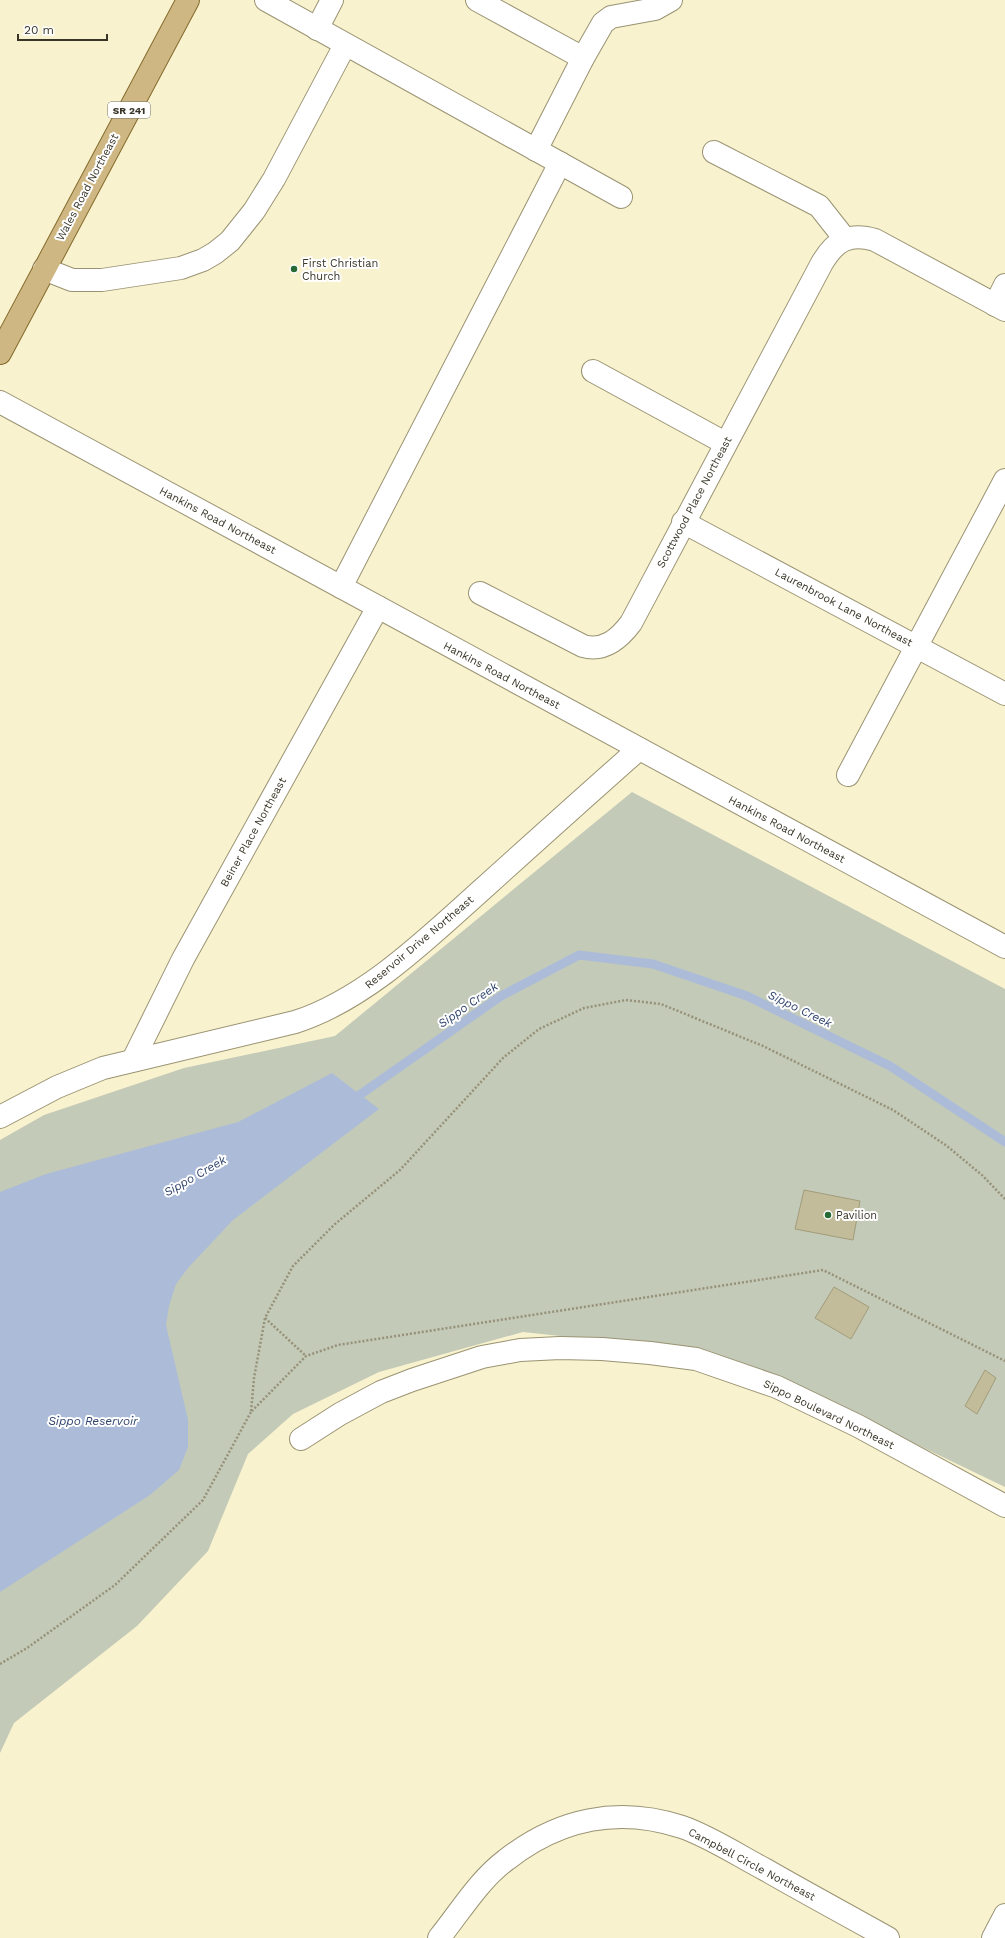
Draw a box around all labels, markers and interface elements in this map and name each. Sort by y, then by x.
scale bar [18,16,107,42]
text: 20 m [24,23,54,37]
road number: SR 241 [108,102,150,118]
street label: Wales Road Northeast [54,131,121,243]
place label: First Christian Church [302,257,378,283]
marker: First Christian Church [289,264,299,274]
street label: Scottwood Place Northeast [654,434,735,570]
street label: Hankins Road Northeast [157,484,279,557]
street label: Laurenbrook Lane Northeast [773,566,915,650]
street label: Hankins Road Northeast [441,639,563,712]
street label: Beiner Place Northeast [218,775,289,889]
street label: Hankins Road Northeast [726,793,848,866]
street label: Reservoir Drive Northeast [362,893,476,992]
water label: Sippo Creek [436,979,501,1031]
water label: Sippo Creek [766,987,835,1031]
water label: Sippo Creek [161,1152,229,1199]
place label: Pavilion [836,1209,877,1222]
marker: Pavilion [823,1210,833,1220]
street label: Sippo Boulevard Northeast [761,1377,897,1452]
water label: Sippo Reservoir [48,1414,139,1428]
street label: Campbell Circle Northeast [686,1825,818,1904]

